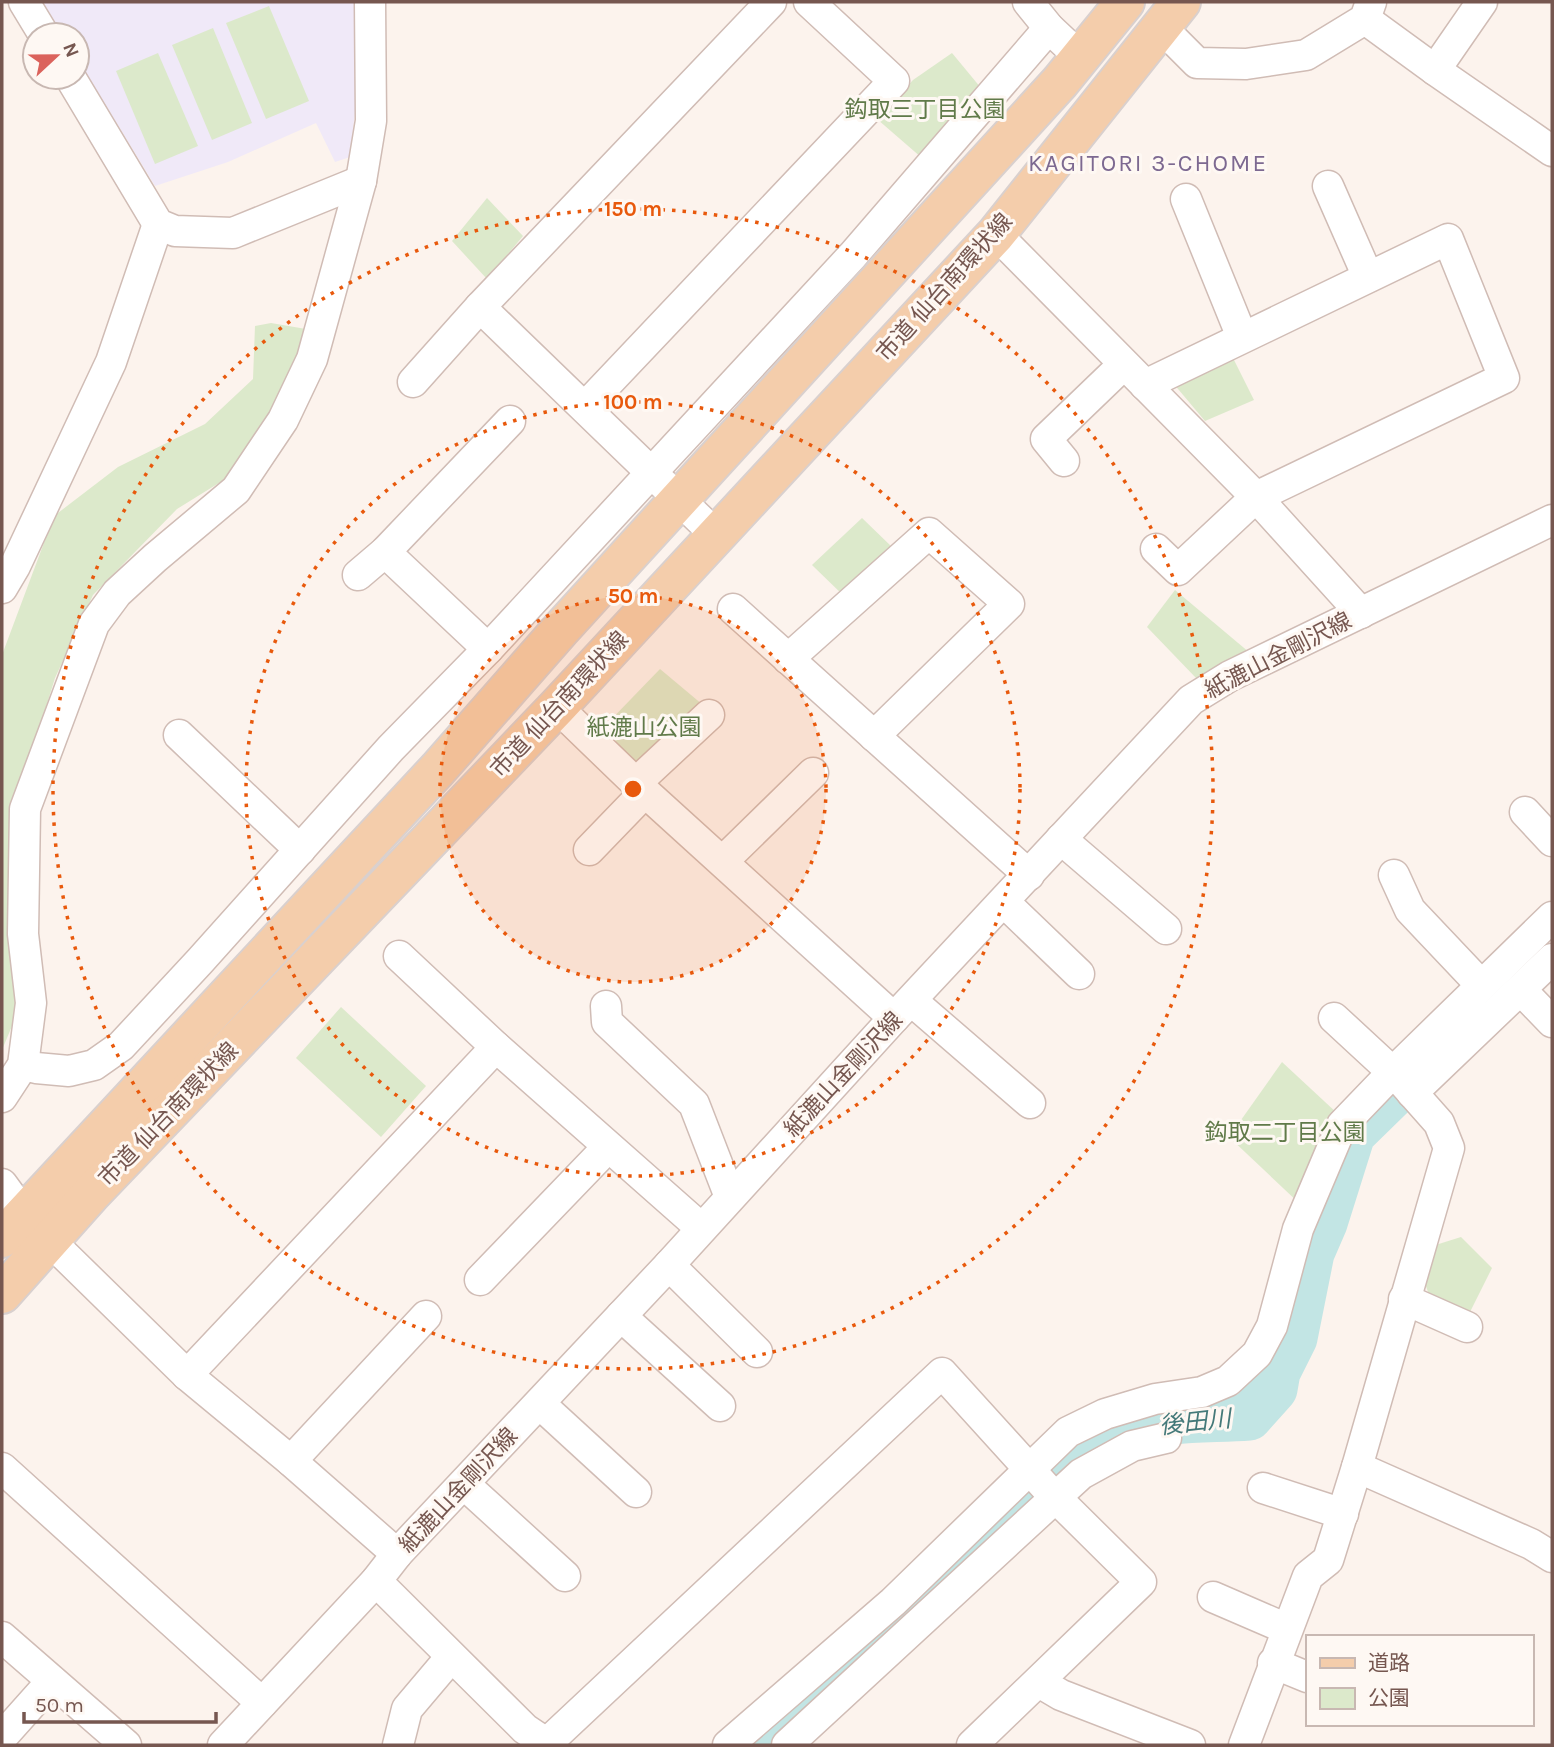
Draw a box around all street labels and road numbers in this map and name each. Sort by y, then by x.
street label: 市道 仙台南環状線 [871,208,1018,367]
street label: 紙漉山金剛沢線 [1200,607,1356,704]
street label: 市道 仙台南環状線 [485,626,634,783]
street label: 紙漉山金剛沢線 [779,1006,908,1142]
street label: 市道 仙台南環状線 [93,1037,244,1192]
street label: 紙漉山金剛沢線 [394,1422,523,1558]

